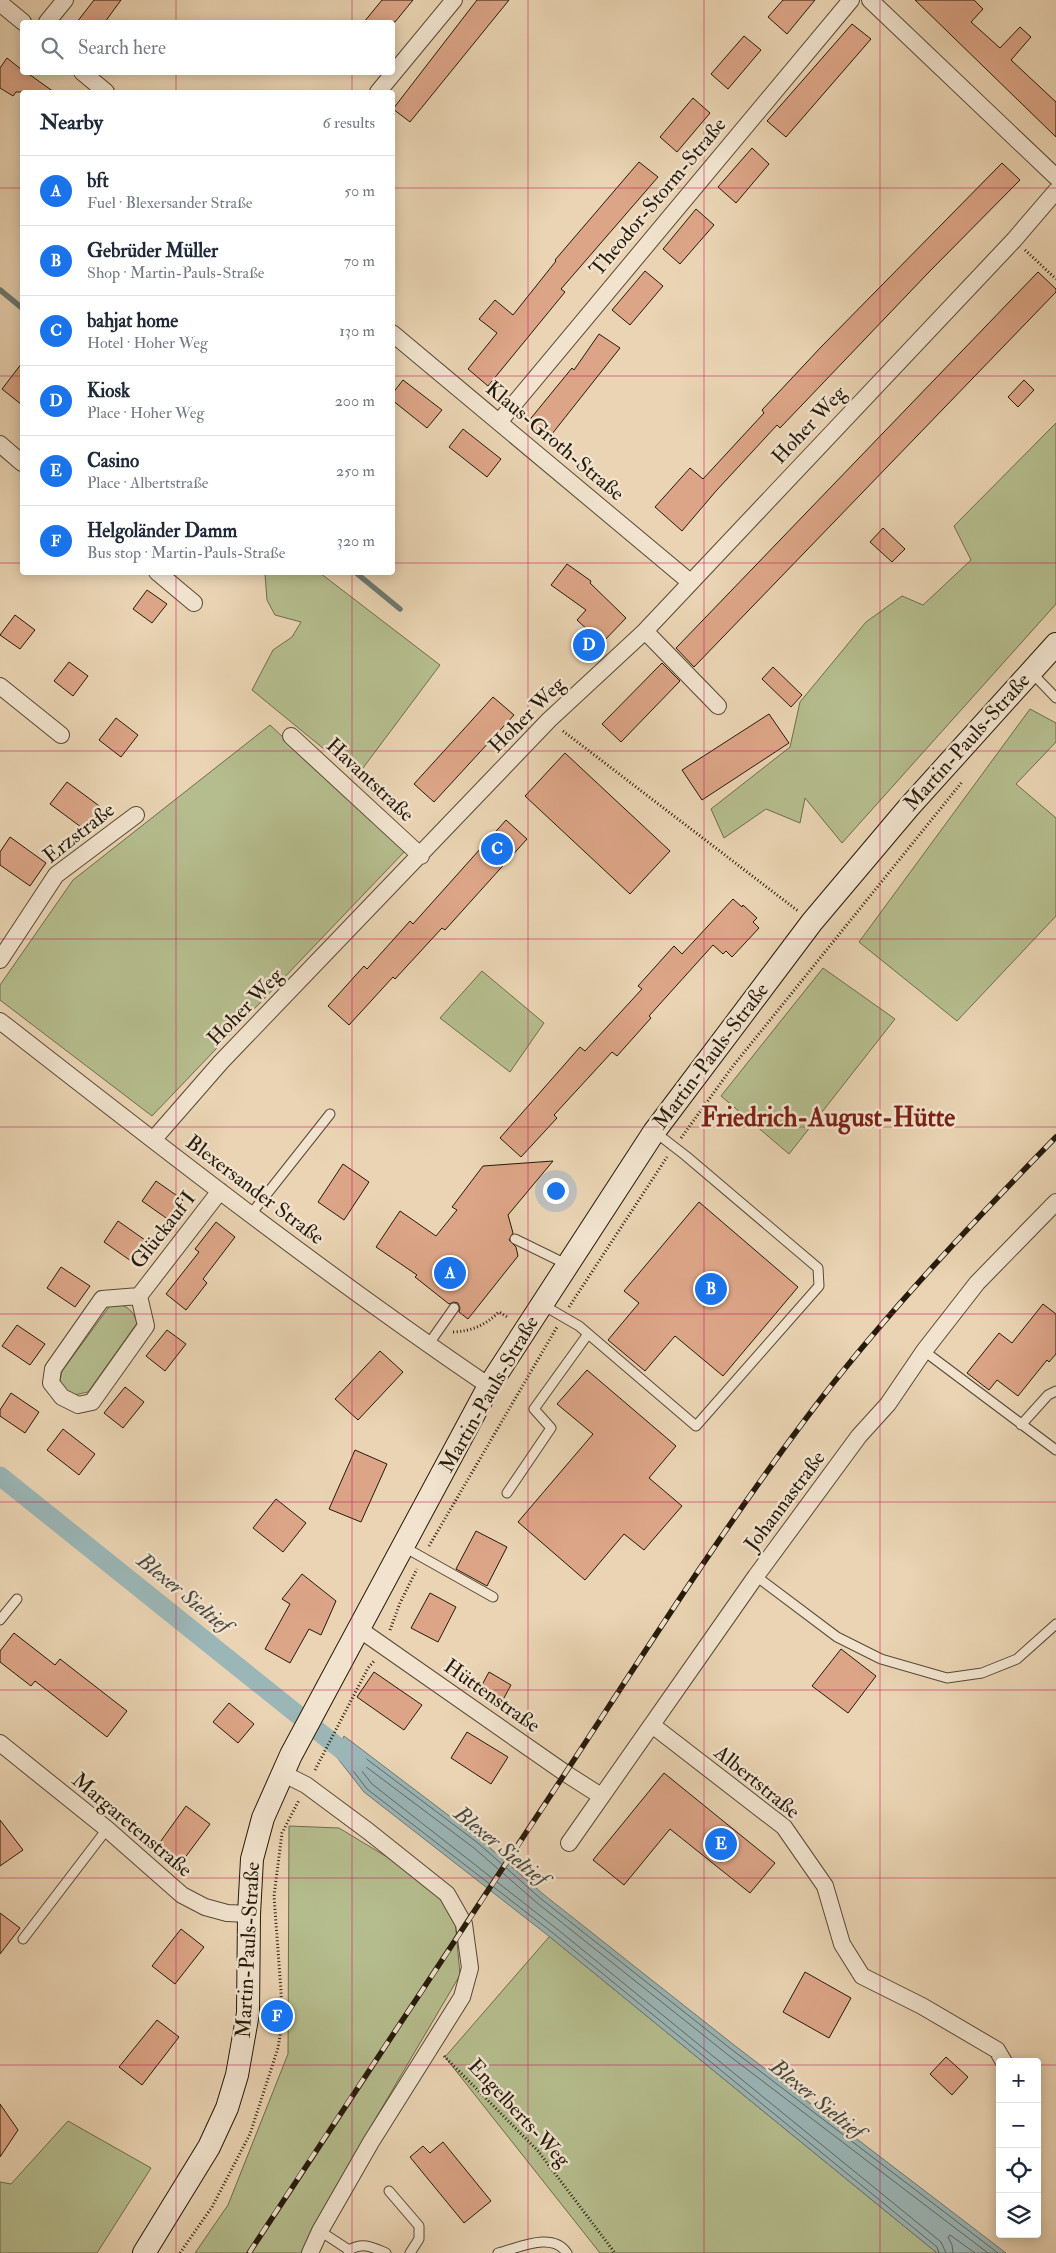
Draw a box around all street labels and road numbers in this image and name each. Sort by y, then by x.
street label: Theodor-Storm-Straße [584,112,733,282]
street label: Klaus-Groth-Straße [480,375,630,507]
street label: Hoher Weg [766,380,853,470]
street label: Martin-Pauls-Straße [898,667,1036,817]
street label: Hoher Weg [483,670,572,759]
street label: Havantstraße [320,732,420,828]
street label: Erzstraße [38,796,120,869]
street label: Hoher Weg [201,962,289,1051]
street label: Martin-Pauls-Straße [647,977,775,1135]
street label: Blexersander Straße [180,1129,330,1251]
street label: Glückauf I [124,1186,202,1274]
street label: Martin-Pauls-Straße [433,1311,545,1477]
street label: Johannastraße [738,1445,832,1557]
street label: Hüttenstraße [439,1653,546,1739]
street label: Albertstraße [708,1738,806,1825]
street label: Margaretenstraße [66,1767,198,1883]
street label: Martin-Pauls-Straße [230,1861,266,2039]
street label: Engelberts-Weg [462,2053,577,2173]

